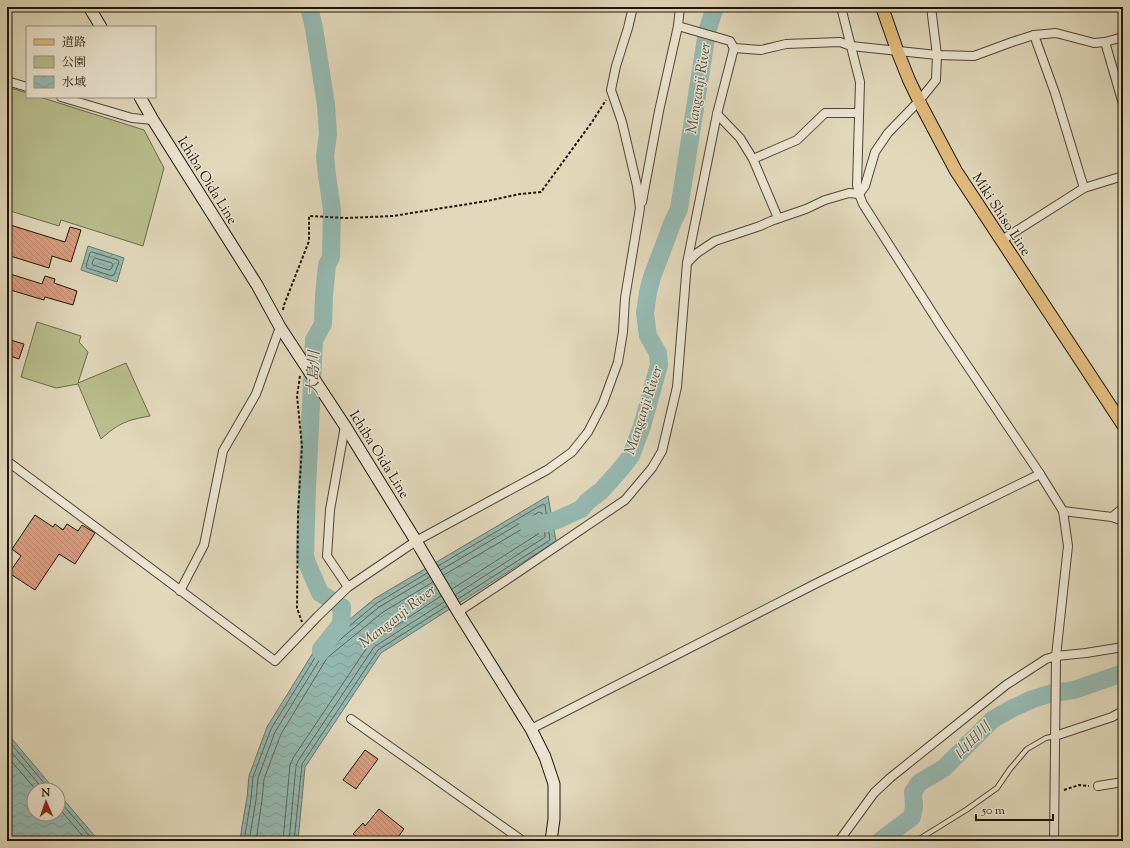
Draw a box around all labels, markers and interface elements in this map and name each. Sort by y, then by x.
legend [26,26,156,98]
text: 道路 [62,34,86,52]
water label: Manganji River [682,40,717,135]
text: 公園 [62,54,86,72]
text: 水域 [62,74,86,92]
street label: Ichiba Oida Line [171,133,241,229]
street label: Miki Shiso Line [966,170,1035,260]
water label: 大島川 [303,348,326,396]
water label: Manganji River [620,363,669,458]
street label: Ichiba Oida Line [343,407,413,503]
water label: Manganji River [355,580,441,654]
water label: 山田川 [950,717,998,764]
north arrow [26,782,66,822]
text: N [40,785,51,801]
scale bar [976,796,1053,822]
text: 50 m [981,802,1005,820]

